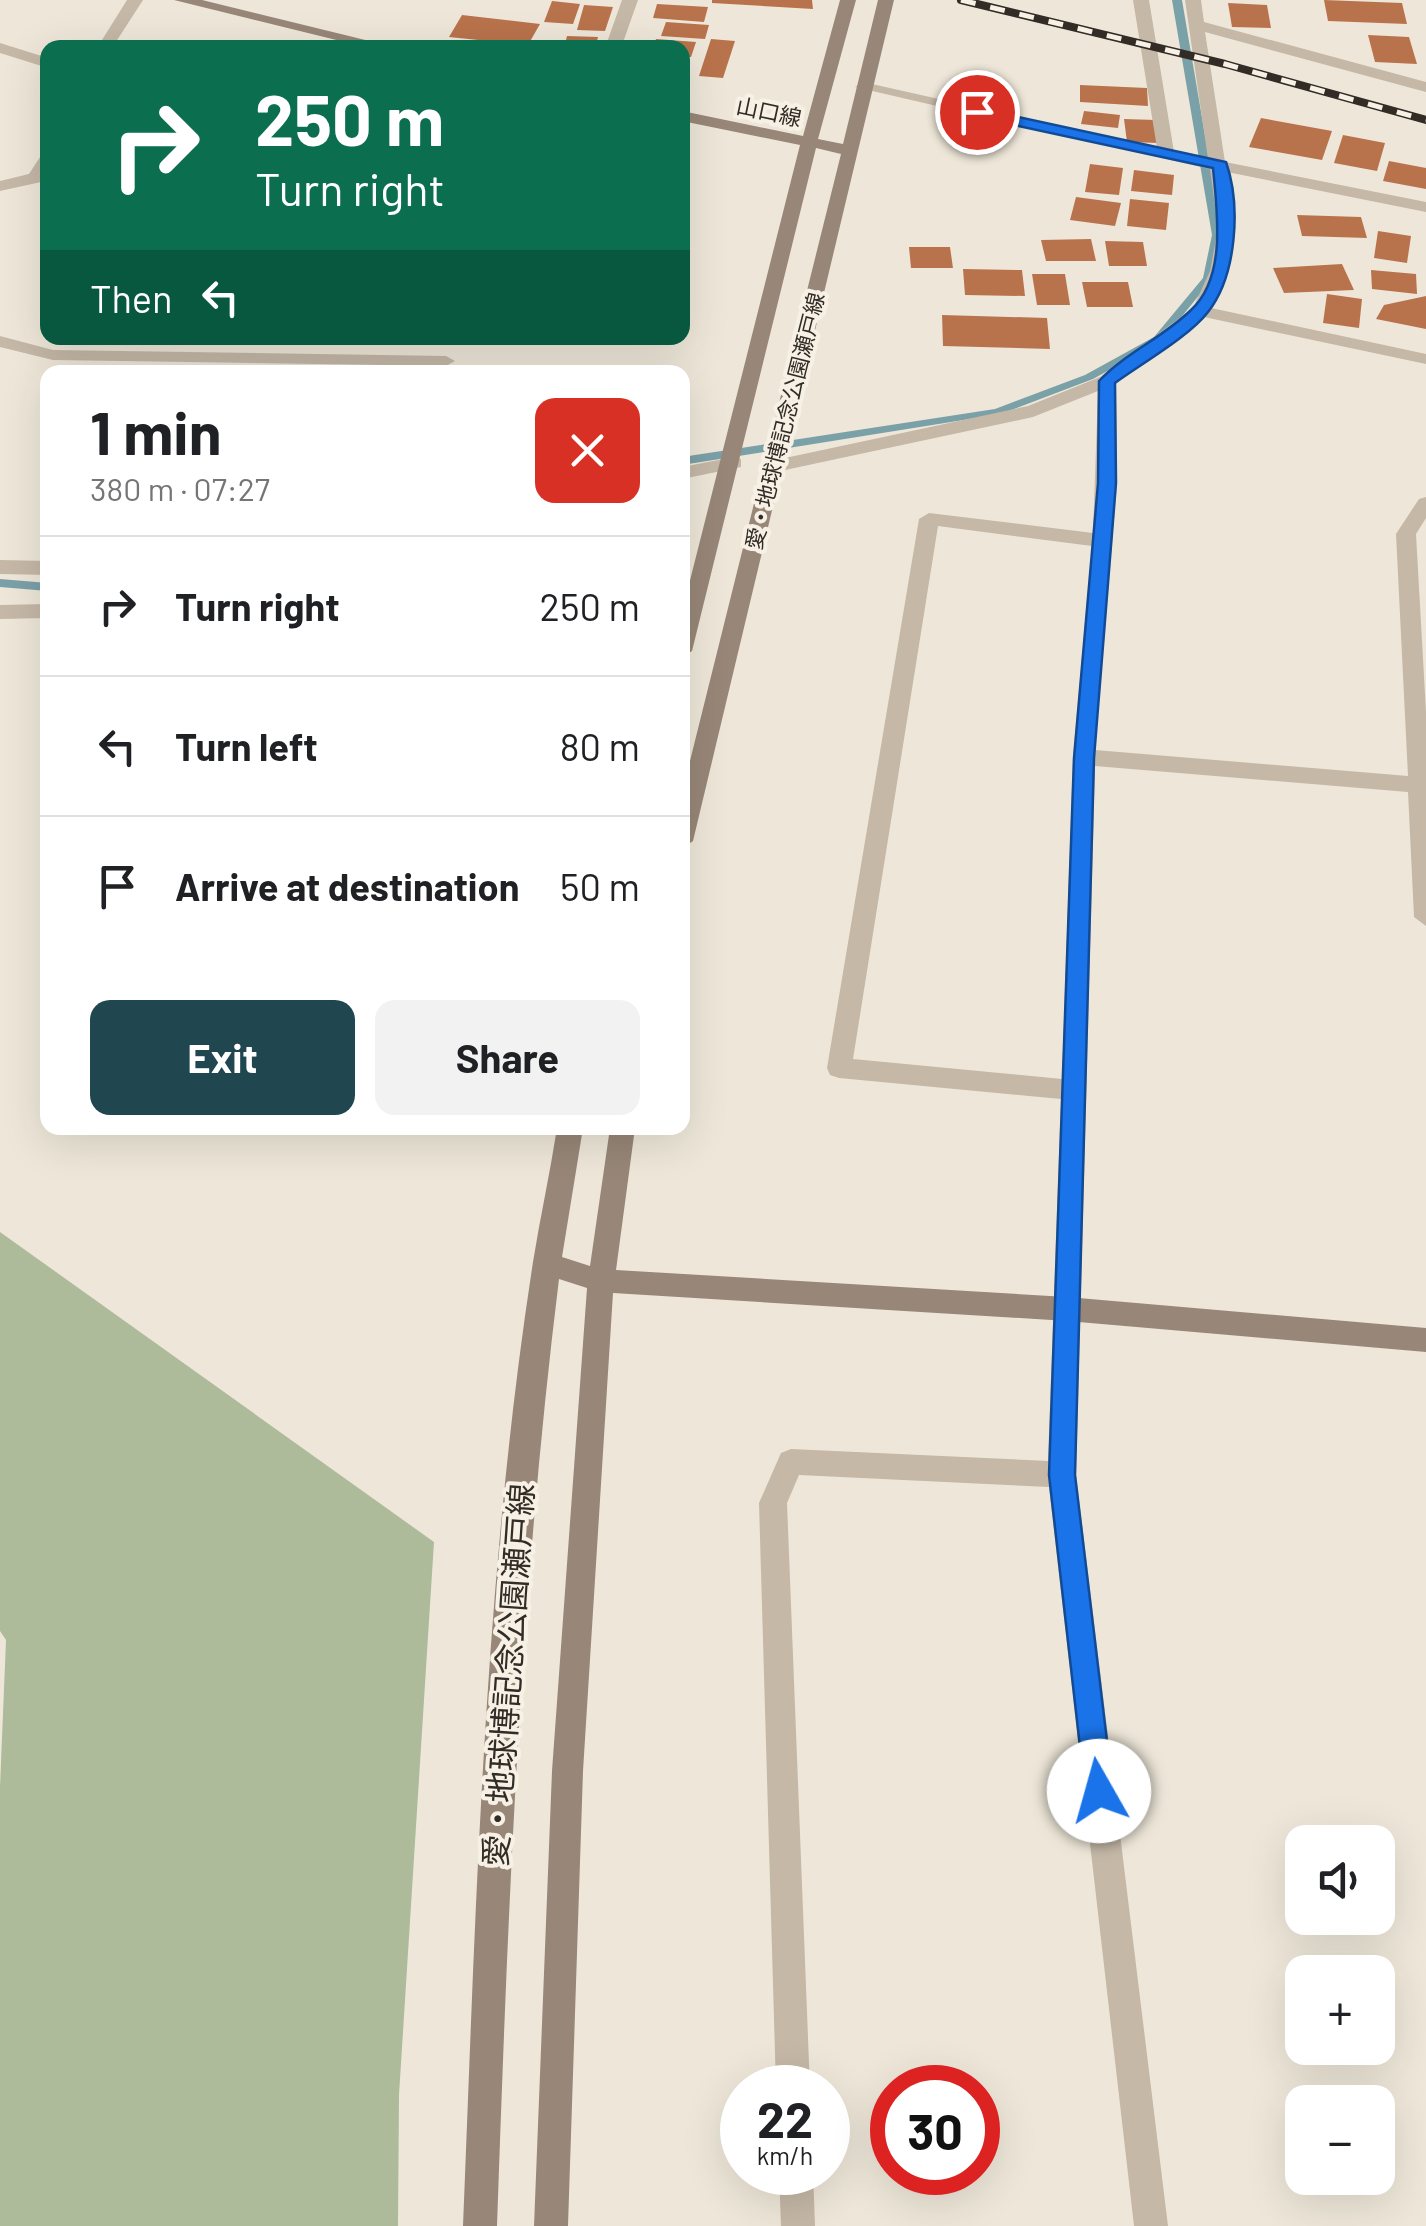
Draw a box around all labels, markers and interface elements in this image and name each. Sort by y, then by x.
pin [935,70,1020,155]
text: 250 m [255,76,444,160]
icon: right [90,80,220,210]
icon: arrive [950,85,1005,140]
street label: 山口線 [734,91,804,131]
text: Turn right [255,161,445,215]
icon: left [193,270,248,325]
text: Then [90,275,173,321]
street label: 愛・地球博記念公園瀬戸線 [739,290,829,552]
text: 1 min [90,395,221,467]
button: close [535,398,640,503]
text: 380 m · 07:27 [90,469,270,507]
icon: right [90,579,145,634]
text: Turn right [175,583,340,629]
text: 250 m [540,583,640,629]
icon: left [90,719,145,774]
text: Turn left [175,723,318,769]
text: 80 m [560,723,640,769]
icon: arrive [90,859,145,914]
text: Arrive at destination [175,863,520,909]
text: 50 m [560,863,640,909]
button: Exit [90,1000,355,1115]
button: Share [375,1000,640,1115]
street label: 愛・地球博記念公園瀬戸線 [475,1482,539,1868]
position arrow [1047,1739,1151,1843]
map controls [1285,1825,1395,2195]
button: sound [1285,1825,1395,1935]
button: + [1285,1955,1395,2065]
speed limit sign: 30 [870,2065,1000,2195]
button: − [1285,2085,1395,2195]
text: 22 [757,2088,813,2148]
text: km/h [757,2140,813,2170]

